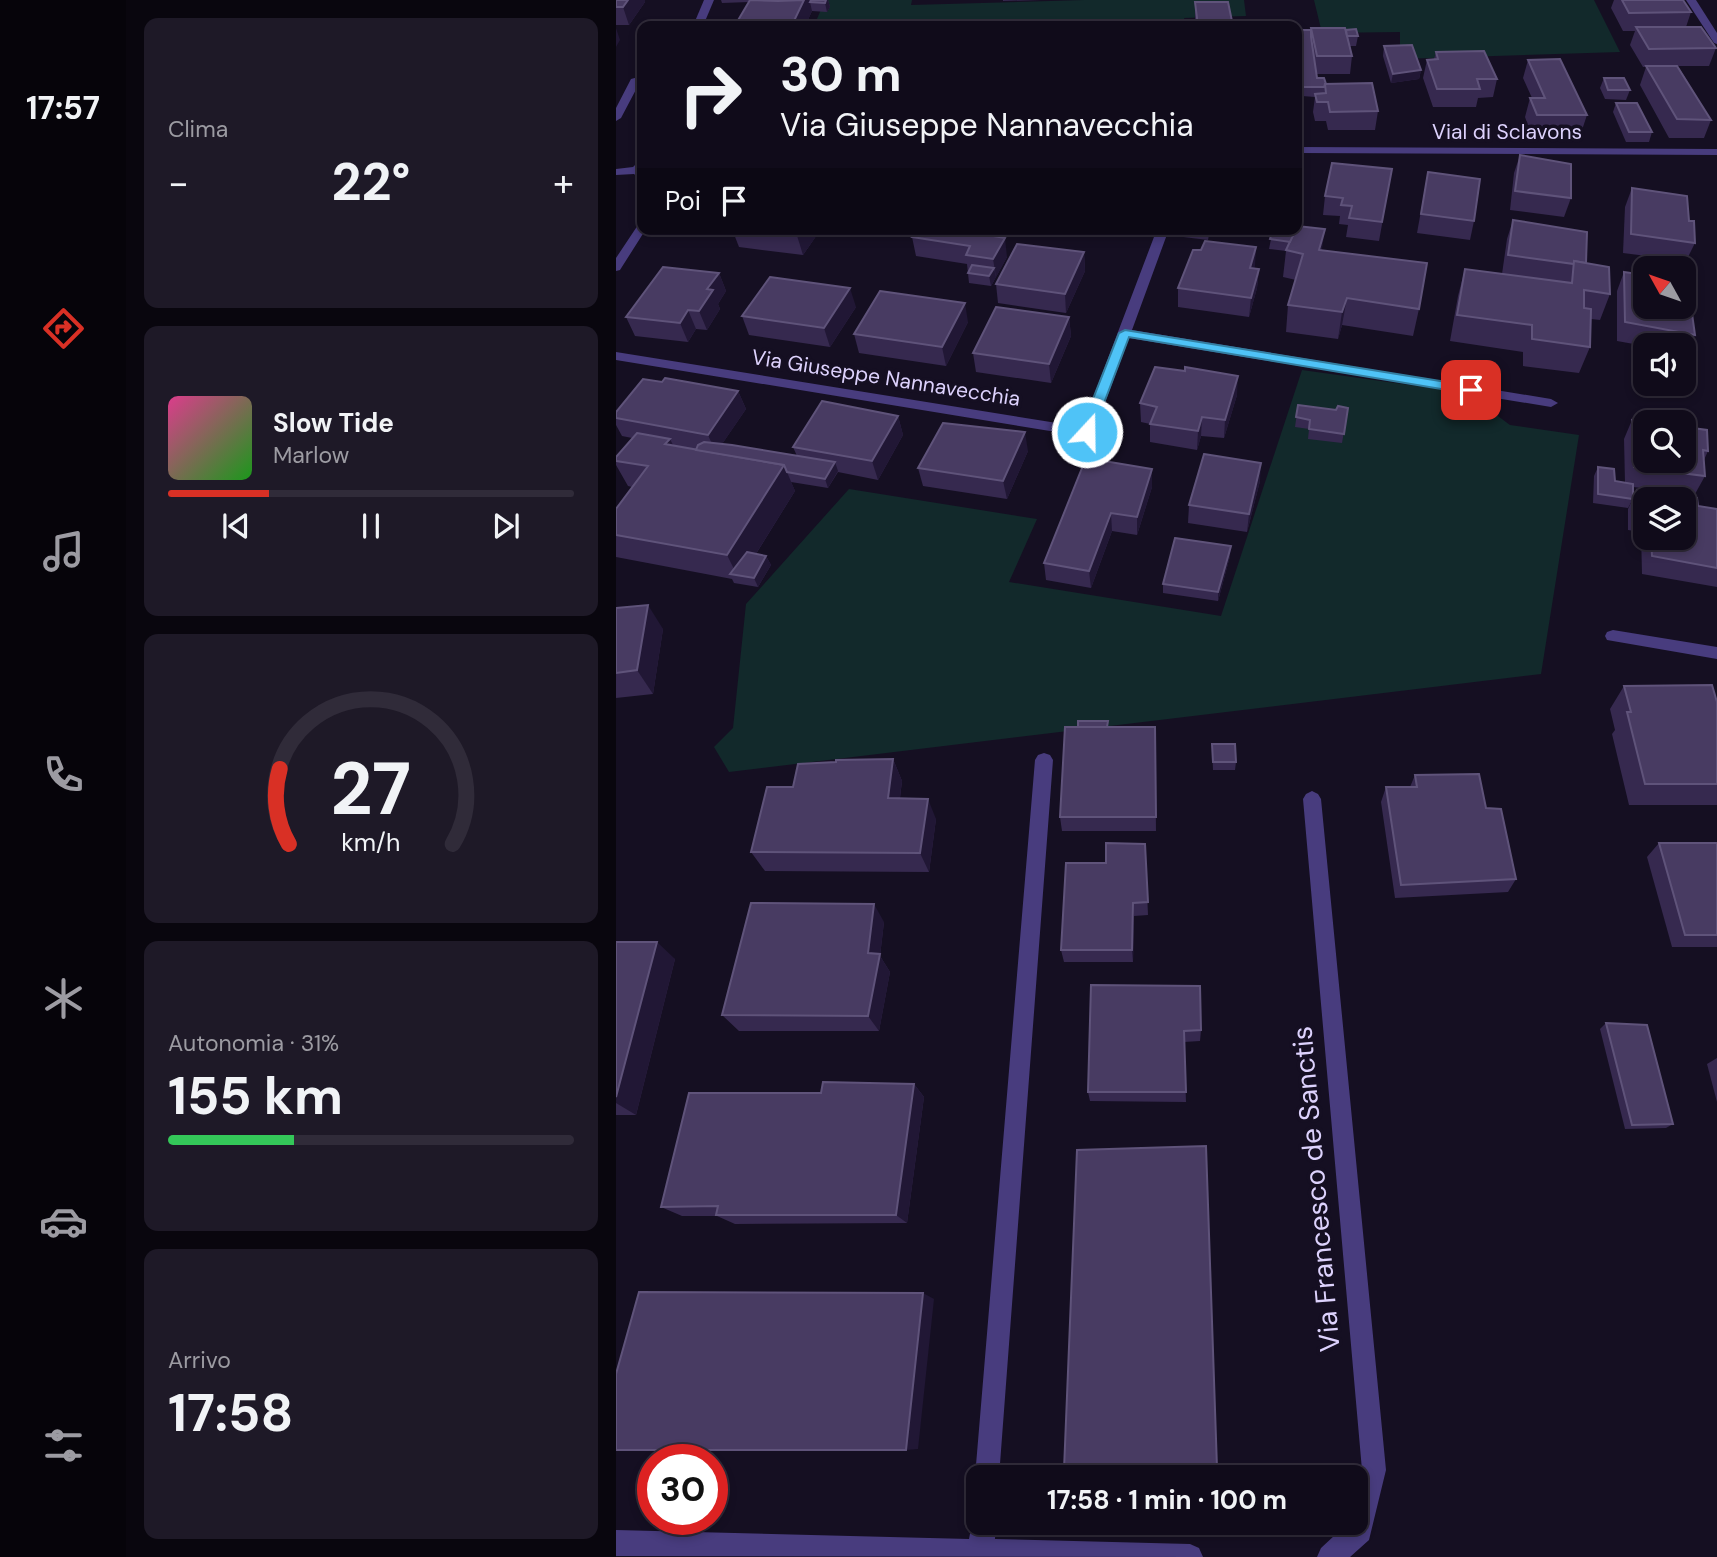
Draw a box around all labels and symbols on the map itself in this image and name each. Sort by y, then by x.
street label: Vial di Sclavons [1432,118,1582,146]
north arrow [1633,256,1696,318]
street label: Via Giuseppe Nannavecchia [750,343,1022,413]
pin [1441,360,1501,420]
position arrow [1050,395,1124,469]
street label: Via Francesco de Sanctis [1283,1025,1349,1353]
speed limit sign: 30 [637,1444,728,1535]

